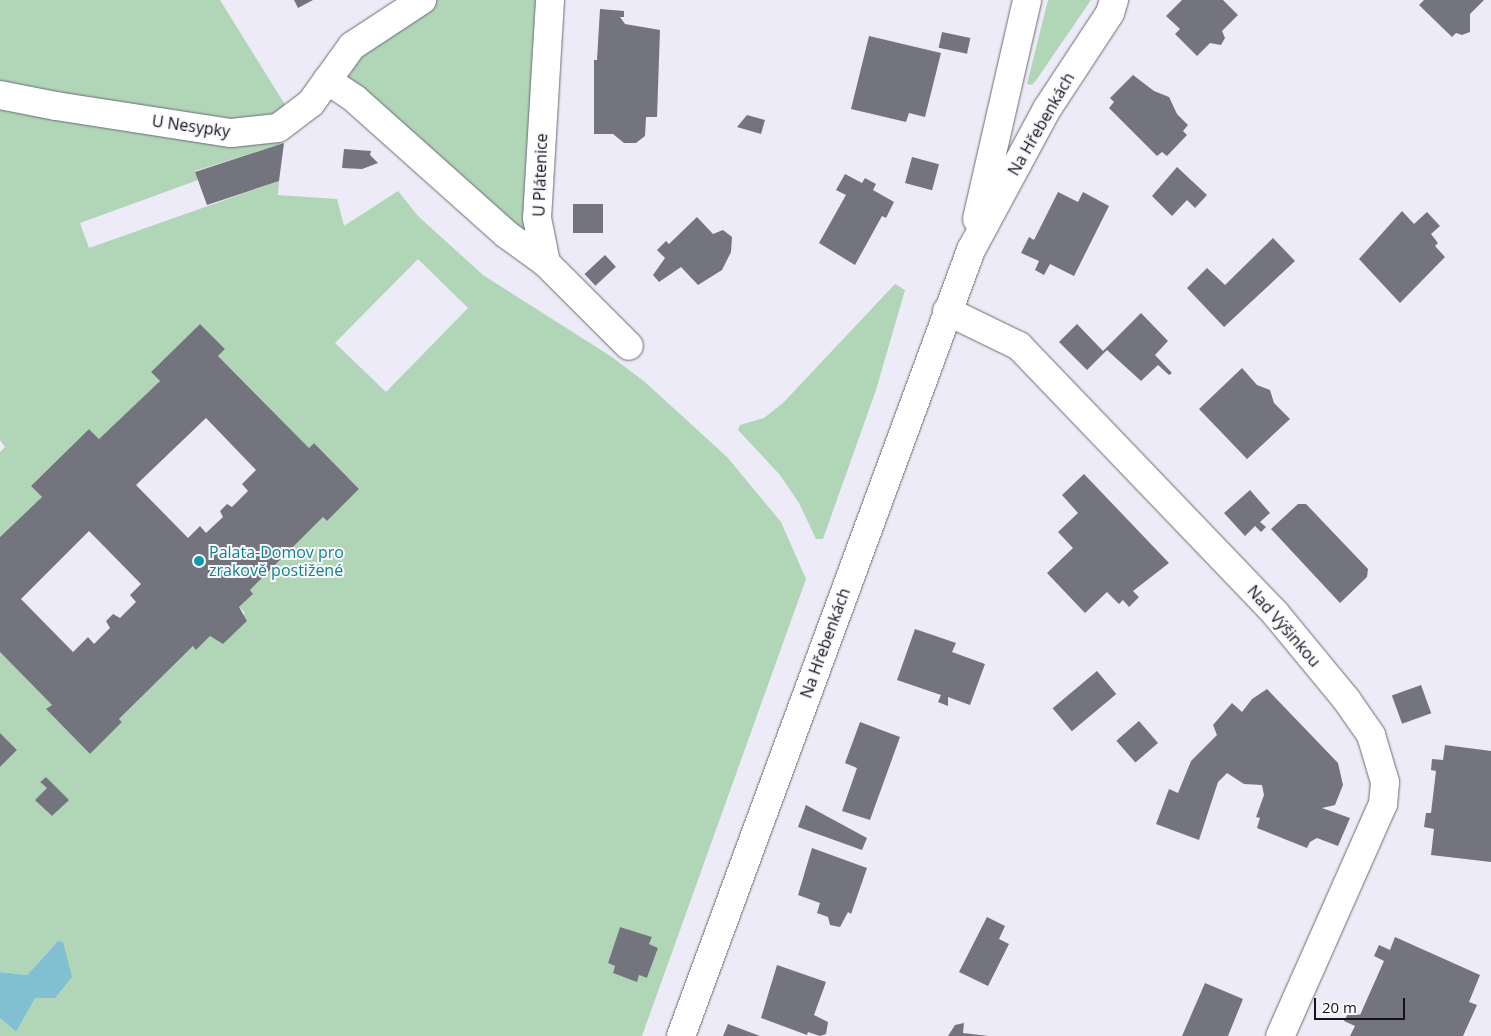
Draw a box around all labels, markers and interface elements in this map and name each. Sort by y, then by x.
street label: Na Hřebenkách [1004,69,1078,179]
street label: U Nesypky [151,111,231,141]
street label: U Plátenice [529,133,551,217]
place label: Palata-Domov pro zrakově postižené [209,542,344,580]
marker: Palata-Domov pro zrakově postižené [193,555,205,567]
street label: Nad Výšinkou [1243,581,1325,671]
street label: Na Hřebenkách [796,585,854,701]
scale bar [1316,988,1407,1020]
text: 20 m [1322,997,1357,1017]

